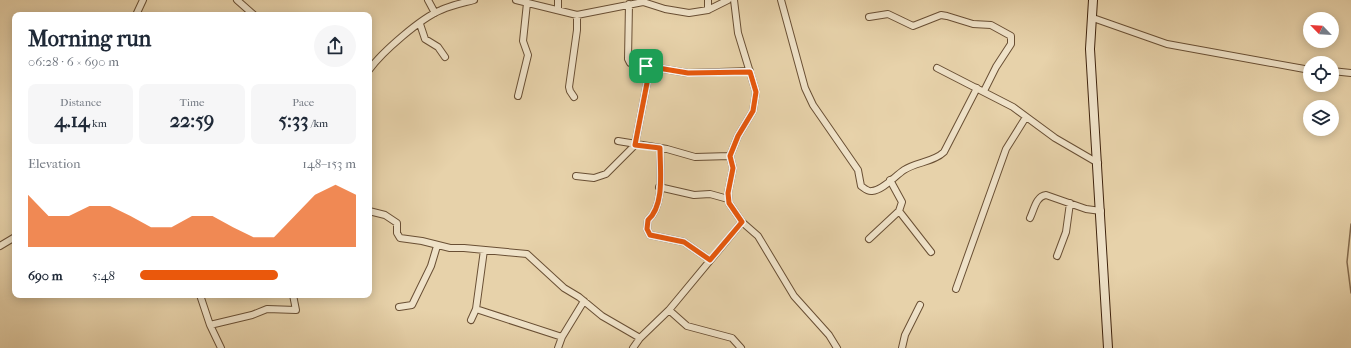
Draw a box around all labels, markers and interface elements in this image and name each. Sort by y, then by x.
north arrow [1303,12,1339,48]
map controls [1303,12,1339,136]
button: share [314,25,356,67]
text: Morning run [28,26,151,52]
pin [629,49,663,83]
text: 06:28 · 6 × 690 m [28,54,119,69]
icon: arrive [635,55,657,77]
button: locate [1303,56,1339,92]
text: Distance [60,96,101,109]
text: Time [179,96,204,109]
text: Pace [292,96,314,109]
button: layers [1303,100,1339,136]
text: 4.14 [55,109,90,132]
text: 22:59 [170,109,214,132]
text: 5:33 [278,109,308,132]
text: km [90,117,107,130]
text: /km [308,117,328,130]
text: Elevation [28,156,81,171]
text: 148–153 m [302,156,356,171]
text: 690 m [28,268,63,283]
text: 5:48 [92,268,115,283]

